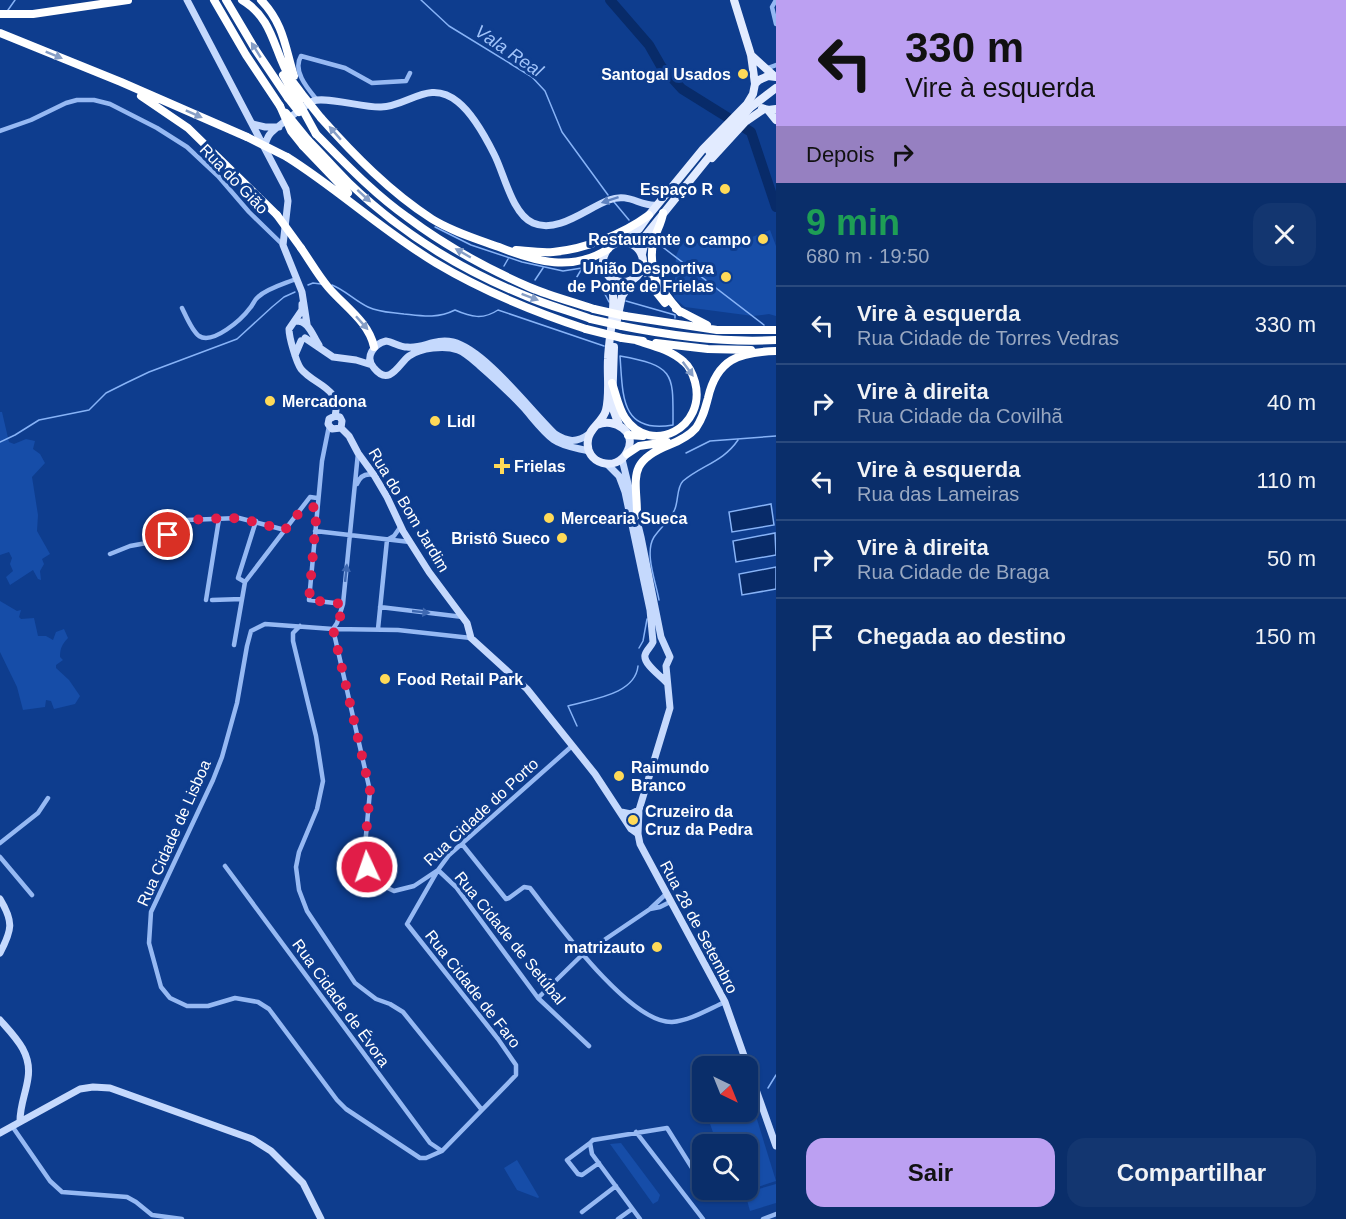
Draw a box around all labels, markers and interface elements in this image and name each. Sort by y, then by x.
water label: Vala Real [471,21,547,81]
icon: left [806,24,884,102]
text: 330 m [905,24,1024,71]
one-way arrow [250,42,261,58]
one-way arrow [45,51,63,60]
place label: Santogal Usados [601,66,731,83]
marker: Santogal Usados [736,67,750,81]
text: Vire à esquerda [905,73,1095,103]
one-way arrow [185,109,203,119]
one-way arrow [329,126,342,141]
icon: right [886,138,919,171]
street label: Rua do Gião [197,141,271,217]
text: Depois [806,142,874,167]
place label: Espaço R [640,181,713,198]
marker: Espaço R [718,182,732,196]
one-way arrow [356,189,371,202]
one-way arrow [601,196,619,206]
text: 9 min [806,202,900,243]
button: close [1253,203,1316,266]
place label: Restaurante o campo [588,231,751,248]
marker: Restaurante o campo [756,232,770,246]
text: 680 m · 19:50 [806,245,929,267]
one-way arrow [455,248,472,258]
place label: União Desportiva de Ponte de Frielas [567,260,714,295]
marker: União Desportiva de Ponte de Frielas [719,270,733,284]
one-way arrow [521,293,539,303]
text: Vire à esquerda [857,301,1020,326]
icon: left [806,309,839,342]
text: 330 m [1255,312,1316,337]
one-way arrow [355,316,369,331]
text: Rua Cidade de Torres Vedras [857,327,1119,349]
one-way arrow [682,360,694,376]
text: Vire à direita [857,379,989,404]
icon: right [806,387,839,420]
text: 40 m [1267,390,1316,415]
place label: Mercadona [282,393,367,410]
marker: Mercadona [263,394,277,408]
text: Rua Cidade da Covilhã [857,405,1063,427]
place label: Lidl [447,413,475,430]
marker: Lidl [428,414,442,428]
street label: Rua do Bom Jardim [365,445,453,575]
text: Vire à esquerda [857,457,1020,482]
place label: Frielas [514,458,566,475]
marker: Frielas [495,459,509,473]
icon: left [806,465,839,498]
text: 110 m [1256,468,1316,493]
text: Rua das Lameiras [857,483,1019,505]
pin [142,509,193,560]
place label: Mercearia Sueca [561,510,687,527]
marker: Mercearia Sueca [542,511,556,525]
icon: arrive [151,518,184,551]
place label: Bristô Sueco [451,530,550,547]
marker: Bristô Sueco [555,531,569,545]
text: Vire à direita [857,535,989,560]
icon: right [806,543,839,576]
text: 50 m [1267,546,1316,571]
text: Rua Cidade de Braga [857,561,1049,583]
one-way arrow [341,563,351,582]
one-way arrow [412,607,431,617]
icon: arrive [806,621,839,654]
text: Chegada ao destino [857,624,1066,649]
text: 150 m [1255,624,1316,649]
place label: Food Retail Park [397,671,523,688]
marker: Food Retail Park [378,672,392,686]
street label: Rua Cidade do Porto [421,755,542,869]
street label: Rua Cidade de Lisboa [134,757,214,909]
place label: Raimundo Branco [631,759,709,794]
marker: Raimundo Branco [612,769,626,783]
place label: Cruzeiro da Cruz da Pedra [645,803,753,838]
marker: Cruzeiro da Cruz da Pedra [626,813,640,827]
position arrow [335,835,399,899]
street label: Rua 28 de Setembro [657,858,741,996]
street label: Rua Cidade de Setúbal [451,868,569,1008]
street label: Rua Cidade de Faro [422,927,524,1051]
street label: Rua Cidade de Évora [289,936,394,1070]
place label: matrizauto [564,939,645,956]
marker: matrizauto [650,940,664,954]
north arrow [692,1056,758,1122]
map controls [692,1056,758,1200]
button: search [692,1134,758,1200]
button: Sair [806,1138,1055,1207]
button: Compartilhar [1067,1138,1316,1207]

